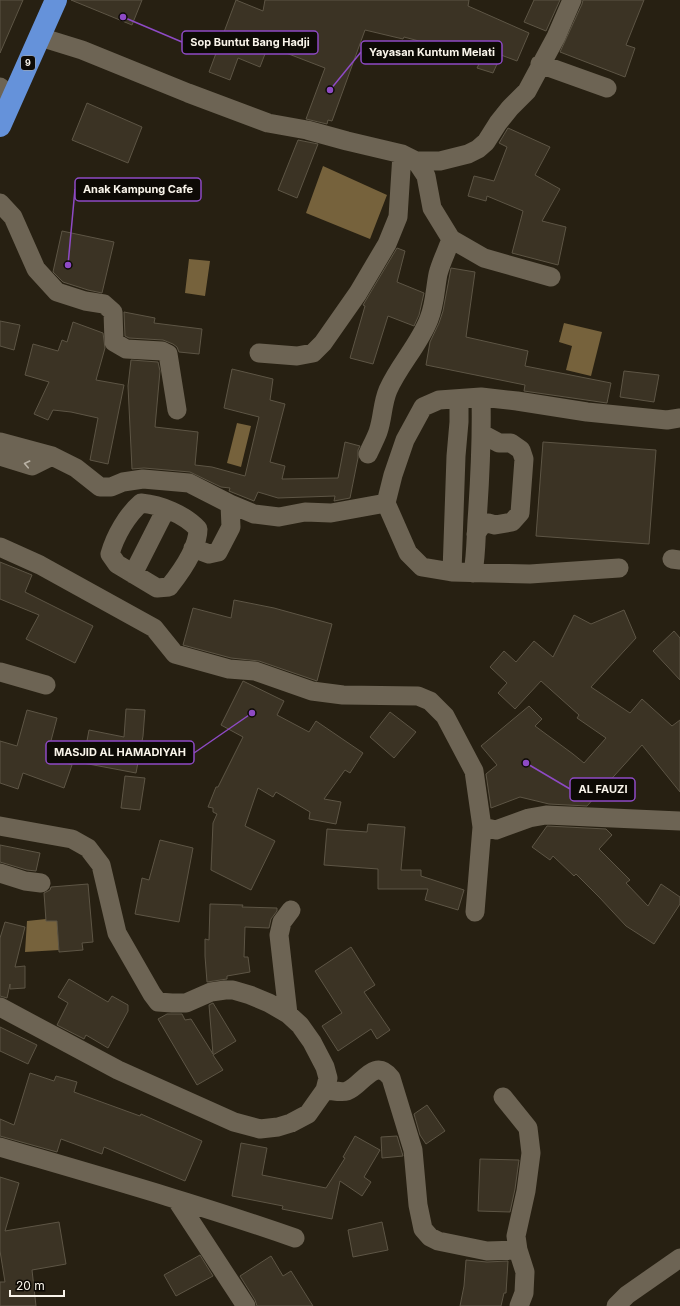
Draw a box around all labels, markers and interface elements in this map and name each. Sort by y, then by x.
callout: Sop Buntut Bang Hadji [182,31,318,54]
text: Sop Buntut Bang Hadji [190,35,310,49]
callout: Yayasan Kuntum Melati [361,41,502,64]
text: Yayasan Kuntum Melati [369,45,495,59]
road number: 9 [21,56,35,70]
callout: Anak Kampung Cafe [75,178,201,201]
text: Anak Kampung Cafe [83,182,194,196]
one-way arrow [23,460,30,469]
callout: MASJID AL HAMADIYAH [46,741,194,764]
text: MASJID AL HAMADIYAH [54,745,186,759]
callout: AL FAUZI [570,778,635,801]
text: AL FAUZI [579,782,627,796]
scale bar [10,1272,64,1298]
text: 20 m [16,1278,45,1293]

